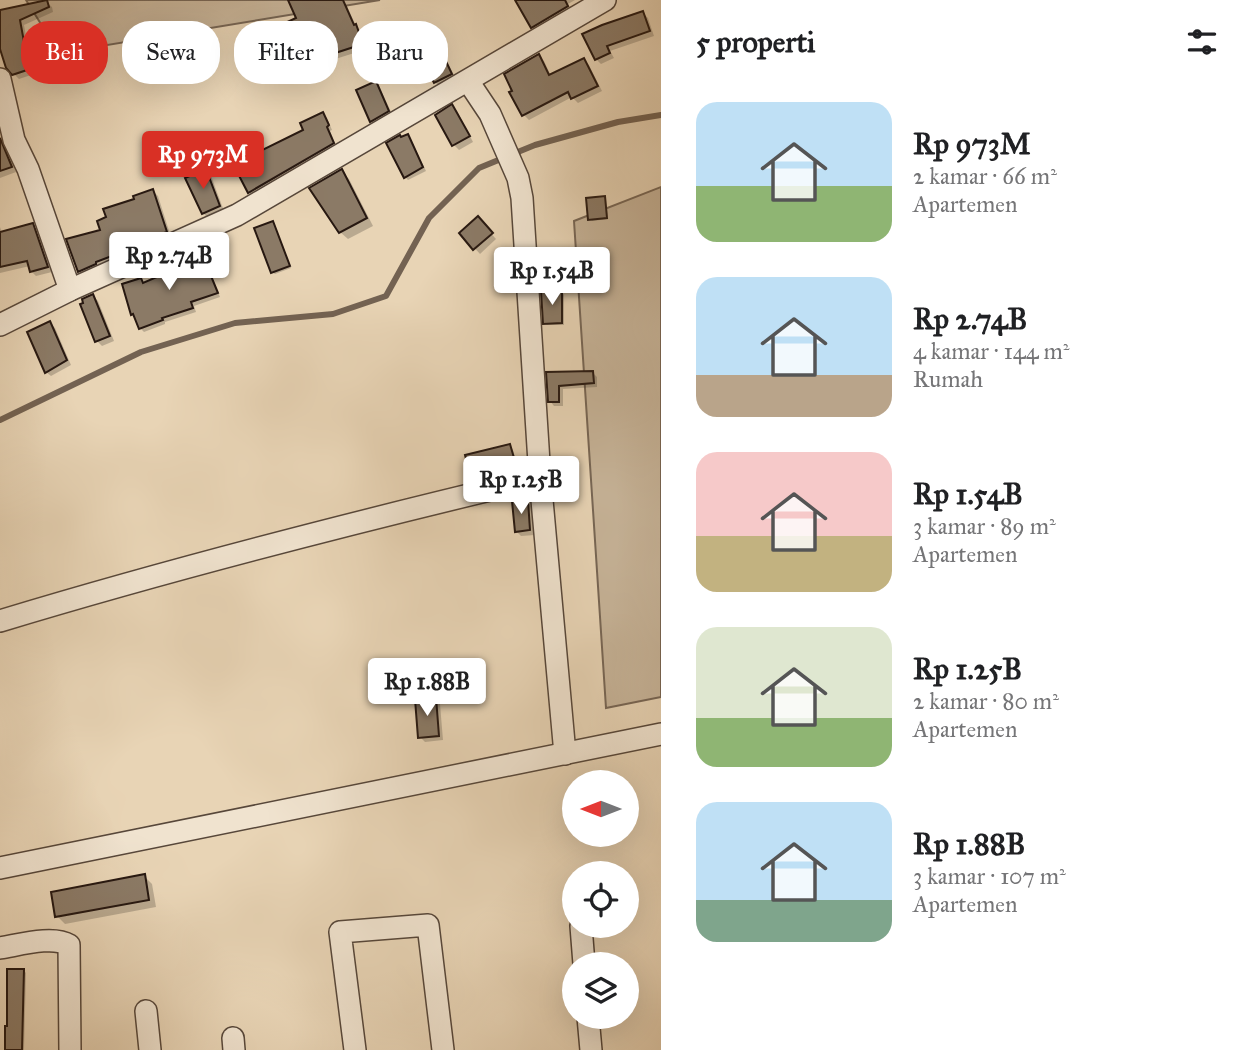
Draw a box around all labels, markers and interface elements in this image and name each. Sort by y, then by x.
chip: Beli [21,21,108,84]
chip: Sewa [122,21,220,84]
chip: Filter [234,21,338,84]
chip: Baru [352,21,448,84]
icon: filters [1183,23,1221,61]
text: 5 properti [696,24,815,60]
text: Rp 973M [913,126,1031,162]
icon: home [752,130,836,214]
pin: Rp 973M [138,132,268,191]
text: Rp 973M [158,140,248,168]
text: 2 kamar · 66 m² [913,162,1057,190]
text: Apartemen [913,190,1017,218]
pin: Rp 2.74B [97,232,241,292]
text: Rp 2.74B [125,241,213,269]
pin: Rp 1.54B [480,247,624,307]
text: Rp 1.54B [510,256,594,284]
text: Rp 2.74B [913,301,1027,337]
icon: home [752,305,836,389]
text: 4 kamar · 144 m² [913,337,1069,365]
text: Rumah [913,365,983,393]
pin: Rp 1.25B [449,456,593,516]
text: Rp 1.25B [479,465,563,493]
text: Rp 1.54B [913,476,1023,512]
icon: home [752,480,836,564]
text: 3 kamar · 89 m² [913,512,1056,540]
text: Apartemen [913,540,1017,568]
text: Rp 1.25B [913,651,1022,687]
icon: home [752,655,836,739]
pin: Rp 1.88B [355,658,499,718]
text: Rp 1.88B [384,667,470,695]
text: 2 kamar · 80 m² [913,687,1059,715]
text: Apartemen [913,715,1017,743]
north arrow [562,770,639,847]
map controls [562,770,639,1029]
text: Rp 1.88B [913,826,1025,862]
icon: home [752,830,836,914]
button: locate [562,861,639,938]
text: 3 kamar · 107 m² [913,862,1066,890]
text: Apartemen [913,890,1017,918]
button: layers [562,952,639,1029]

